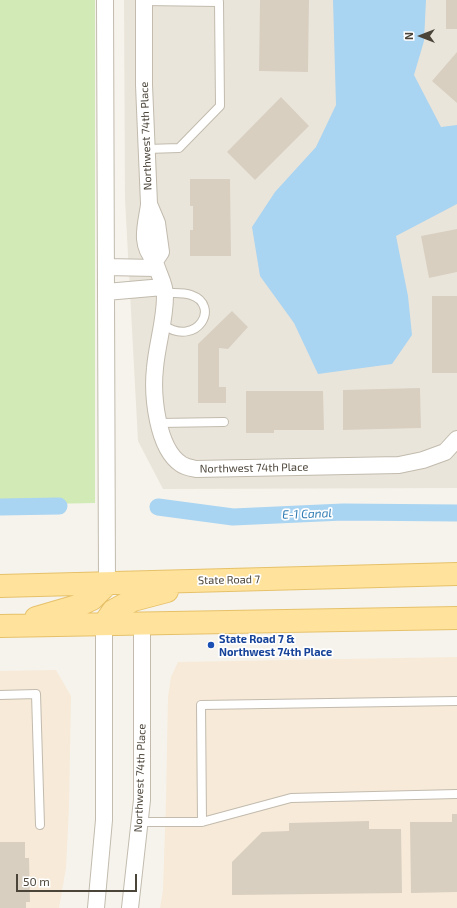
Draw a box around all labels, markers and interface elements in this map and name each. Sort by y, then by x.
north arrow [401,16,441,56]
text: N [402,32,415,40]
street label: Northwest 74th Place [138,82,154,190]
street label: Northwest 74th Place [200,460,308,476]
water label: E-1 Canal [282,506,332,522]
street label: State Road 7 [198,573,260,587]
place label: State Road 7 & Northwest 74th Place [219,632,332,658]
marker: State Road 7 & Northwest 74th Place [206,640,216,650]
street label: Northwest 74th Place [132,724,148,832]
scale bar [18,866,139,892]
text: 50 m [23,874,50,888]

